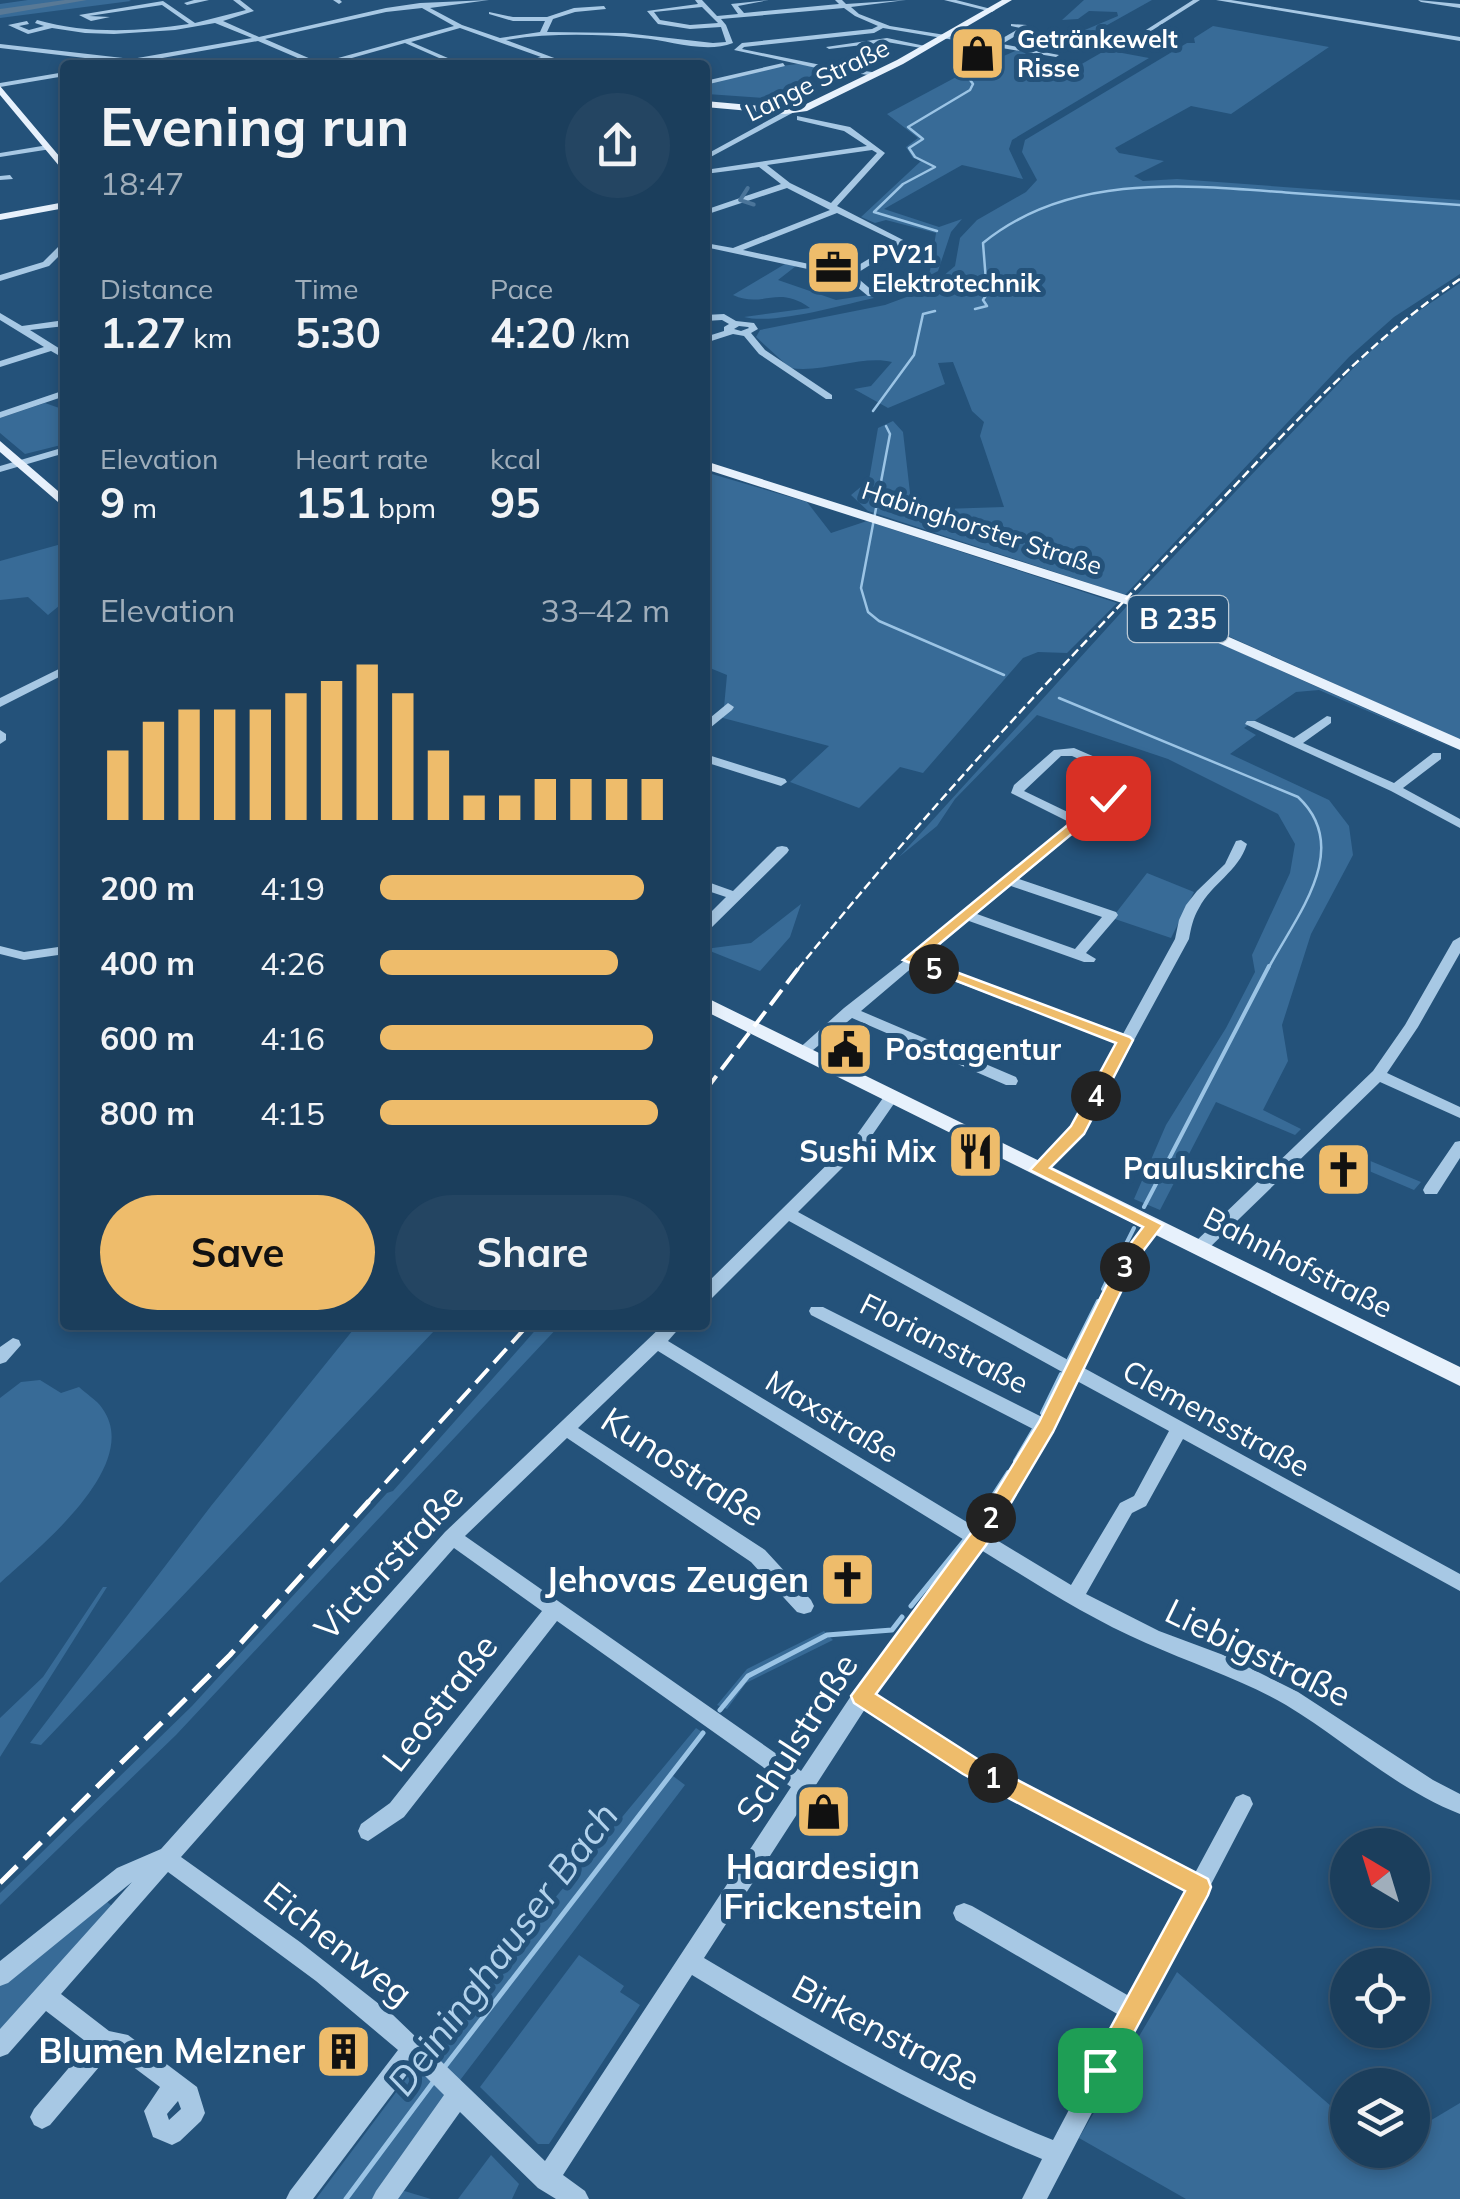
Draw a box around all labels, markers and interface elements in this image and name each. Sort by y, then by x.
shop icon: Getränkewelt Risse [948,23,1008,83]
place label: Getränkewelt Risse [1017,23,1178,83]
street label: Lange Straße [740,31,894,128]
text: Evening run [100,91,409,160]
button: share [565,93,670,198]
text: 18:47 [100,163,184,203]
one-way arrow [738,186,755,207]
office icon: PV21 Elektrotechnik [803,238,863,298]
place label: PV21 Elektrotechnik [872,238,1042,298]
text: Distance [100,271,213,306]
text: Time [295,271,358,306]
text: Pace [490,271,553,306]
text: 1.27 [100,306,186,359]
text: 5:30 [295,306,381,359]
text: 4:20 [490,306,576,359]
text: km [186,320,232,355]
text: /km [576,320,630,355]
text: Elevation [100,441,218,476]
text: Heart rate [295,441,428,476]
text: kcal [490,441,541,476]
street label: Habinghorster Straße [858,474,1106,581]
text: 9 [100,476,125,529]
text: 151 [295,476,371,529]
text: 95 [490,476,540,529]
text: m [125,490,157,525]
text: bpm [371,490,436,525]
text: Elevation [100,590,235,630]
text: 33–42 m [541,590,670,630]
road number: B 235 [1128,596,1228,642]
pin [1066,756,1151,841]
icon: check [1081,771,1136,826]
text: 200 m [100,868,195,908]
text: 4:19 [260,868,325,908]
text: 400 m [100,943,195,983]
text: 4:26 [260,943,325,983]
pin: 5 [909,944,959,994]
text: 5 [926,951,942,986]
text: 600 m [100,1018,195,1058]
text: 4:16 [260,1018,325,1058]
public building icon: Postagentur [816,1020,876,1080]
place label: Postagentur [885,1030,1061,1068]
pin: 4 [1071,1071,1121,1121]
text: 4 [1088,1078,1104,1113]
text: 800 m [100,1093,195,1133]
text: 4:15 [260,1093,325,1133]
restaurant icon: Sushi Mix [945,1122,1005,1182]
place label: Sushi Mix [799,1132,937,1170]
church icon: Pauluskirche [1314,1139,1374,1199]
place label: Pauluskirche [1123,1149,1305,1187]
button: Save [100,1195,375,1310]
button: Share [395,1195,670,1310]
street label: Bahnhofstraße [1197,1198,1399,1326]
pin: 3 [1100,1242,1150,1292]
text: 3 [1117,1249,1133,1284]
street label: Florianstraße [854,1284,1035,1402]
street label: Clemensstraße [1116,1351,1317,1485]
street label: Maxstraße [759,1361,906,1471]
street label: Kunostraße [593,1397,774,1535]
street label: Victorstraße [304,1474,472,1649]
pin: 2 [966,1493,1016,1543]
text: 2 [983,1500,999,1535]
church icon: Jehovas Zeugen [818,1550,878,1610]
place label: Jehovas Zeugen [545,1557,809,1601]
street label: Liebigstraße [1158,1588,1358,1716]
street label: Leostraße [372,1625,506,1780]
street label: Schulstraße [725,1645,867,1830]
pin: 1 [968,1753,1018,1803]
text: 1 [985,1760,1001,1795]
shop icon: Haardesign Frickenstein [793,1781,853,1841]
water label: Deininghauser Bach [376,1792,628,2104]
north arrow [1330,1828,1430,1928]
map controls [1330,1828,1430,2168]
place label: Haardesign Frickenstein [723,1844,923,1928]
street label: Eichenweg [256,1872,422,2015]
button: locate [1330,1948,1430,2048]
street label: Birkenstraße [785,1964,988,2100]
building icon: Blumen Melzner [314,2021,374,2081]
place label: Blumen Melzner [38,2028,305,2072]
pin [1058,2028,1143,2113]
icon: arrive [1073,2043,1128,2098]
button: layers [1330,2068,1430,2168]

